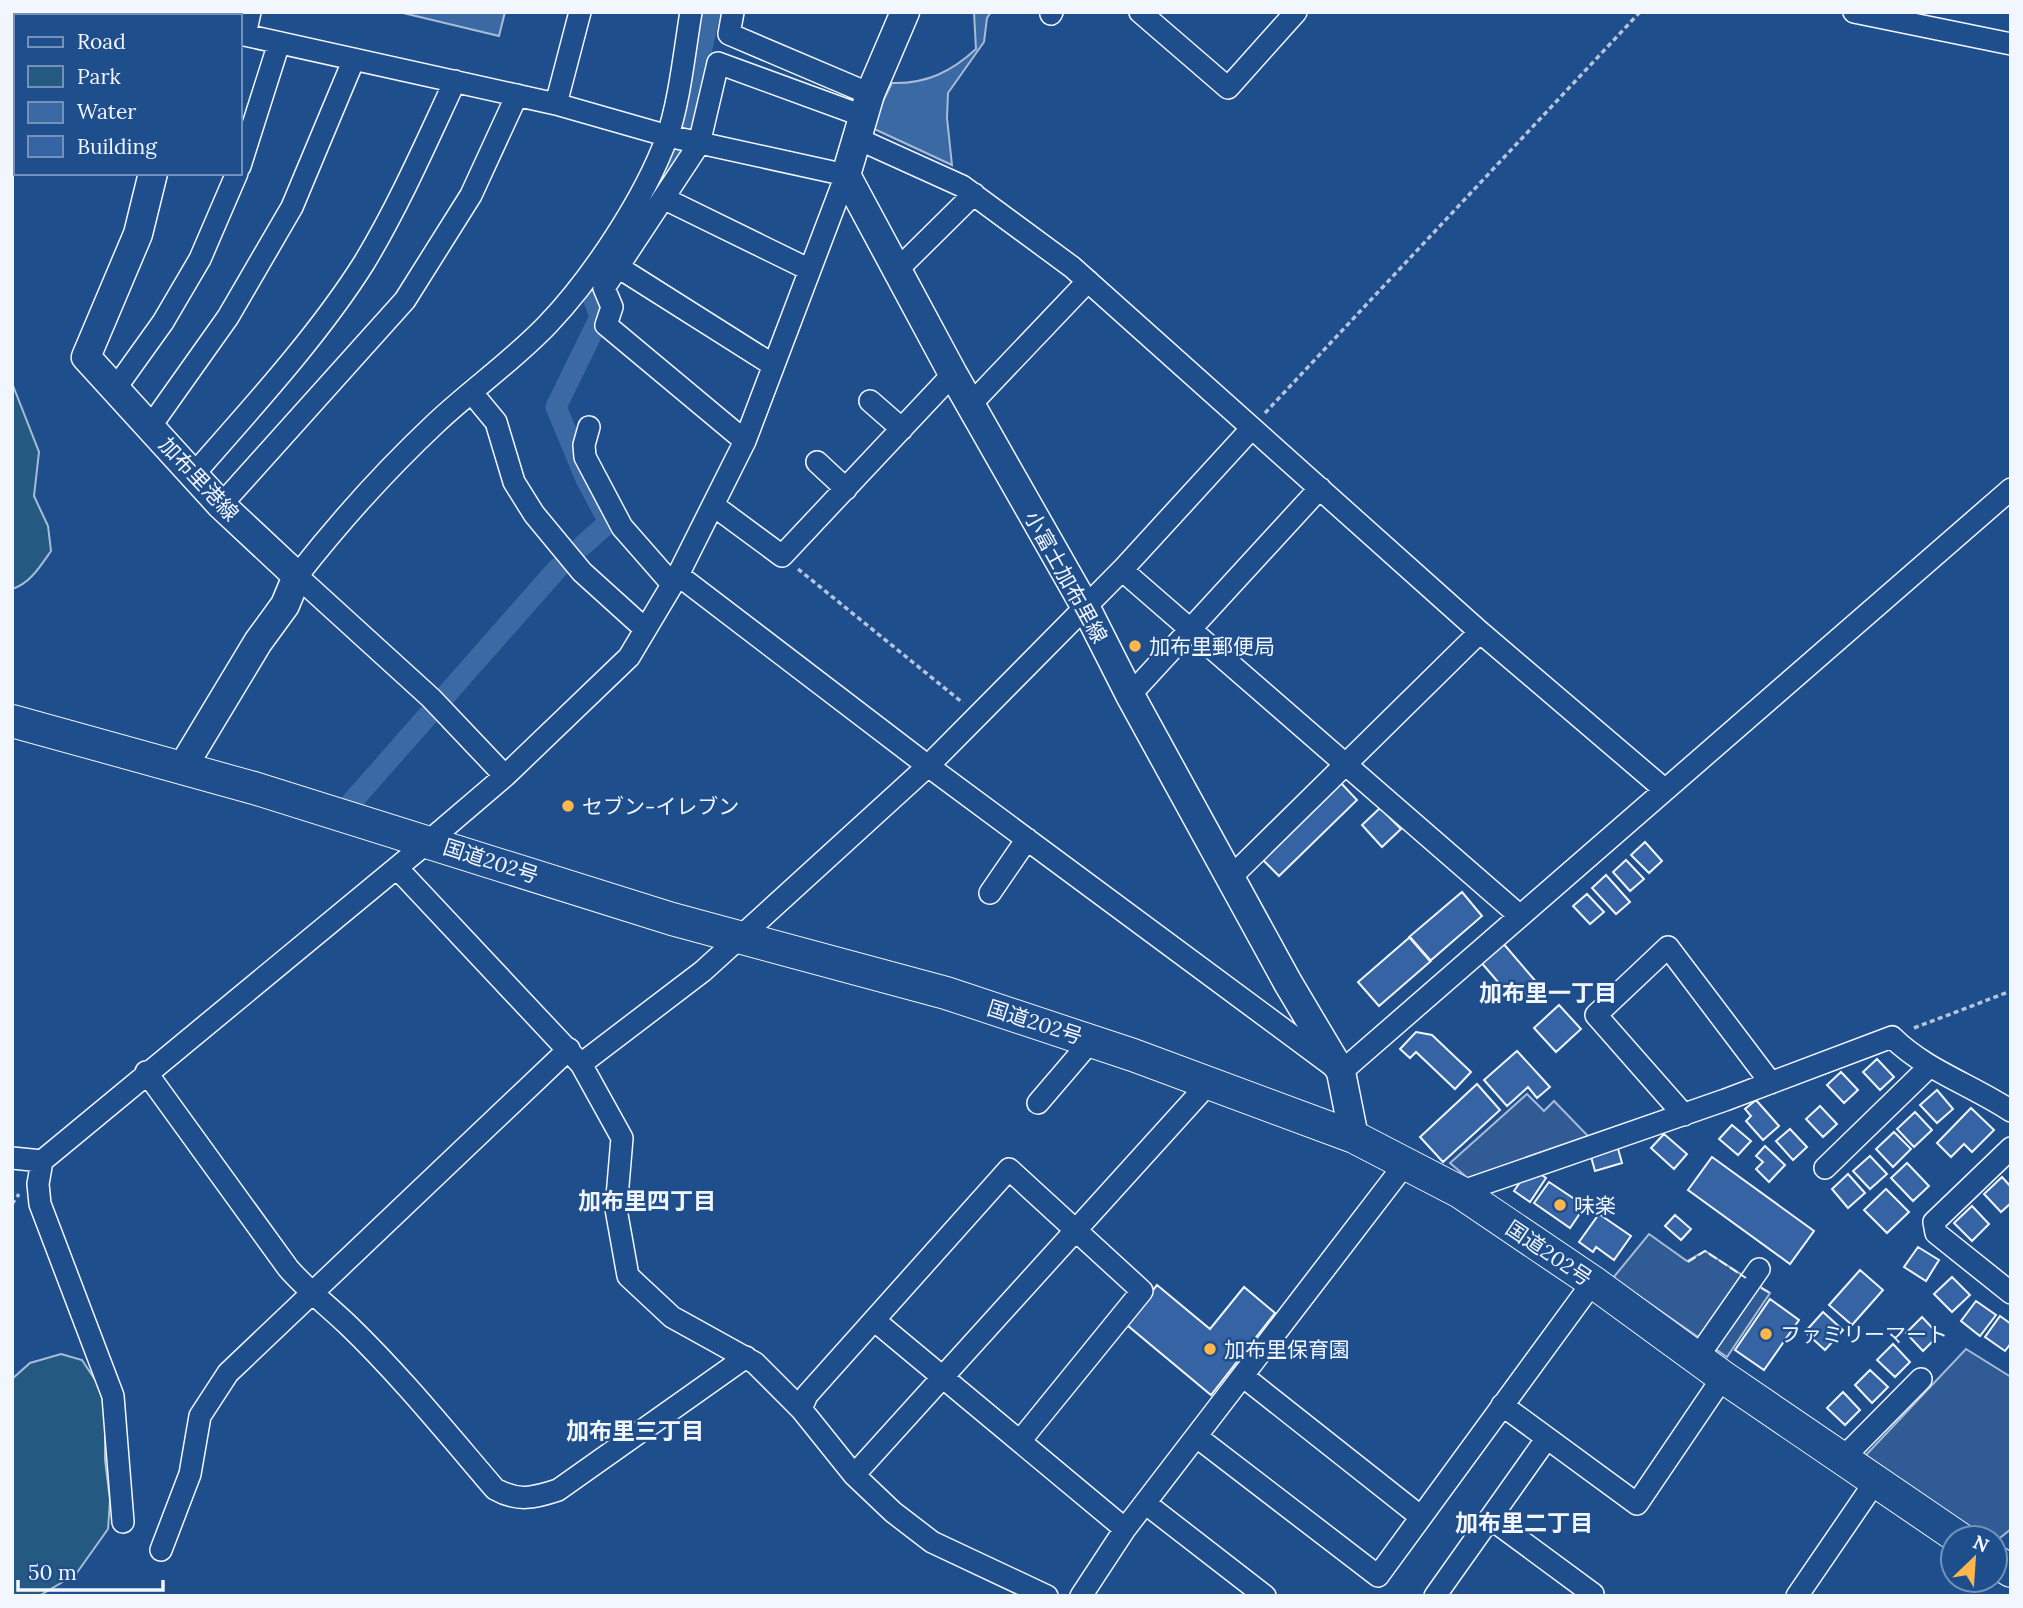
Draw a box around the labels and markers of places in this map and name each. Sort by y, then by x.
place label: 加布里郵便局 [1149,633,1275,660]
marker: 加布里郵便局 [1127,638,1143,654]
place label: セブン-イレブン [582,793,739,820]
marker: セブン-イレブン [560,798,576,814]
place label: 味楽 [1574,1192,1616,1219]
marker: 味楽 [1552,1197,1568,1213]
place label: ファミリーマート [1780,1321,1948,1348]
marker: ファミリーマート [1758,1326,1774,1342]
place label: 加布里保育園 [1224,1336,1350,1363]
marker: 加布里保育園 [1202,1341,1218,1357]

